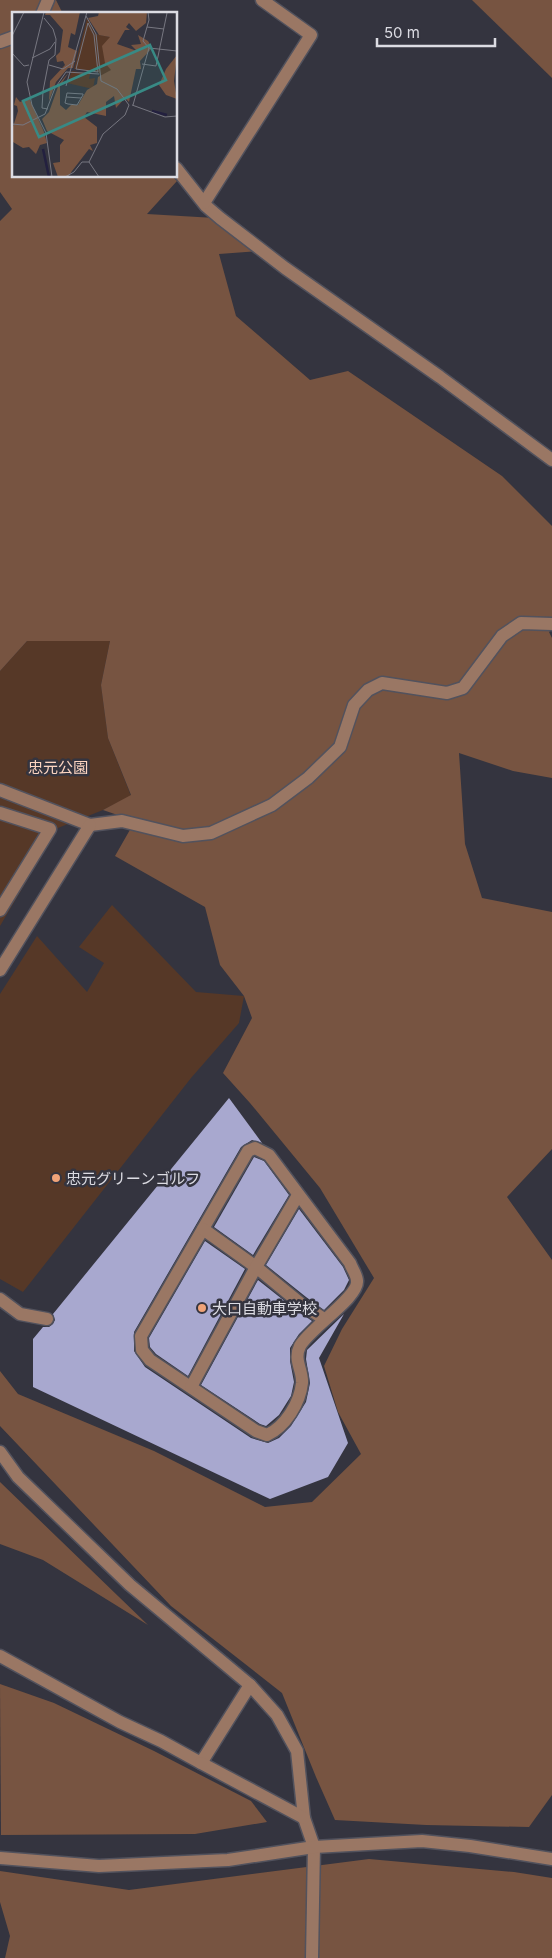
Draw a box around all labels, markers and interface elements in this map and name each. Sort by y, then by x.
inset map [12,12,178,178]
scale bar [377,15,494,47]
text: 50 m [384,23,420,42]
park label: 忠元公園 [28,758,88,777]
place label: 忠元グリーンゴルフ [66,1169,200,1188]
marker: 忠元グリーンゴルフ [50,1172,62,1184]
place label: 大口自動車学校 [212,1299,317,1318]
marker: 大口自動車学校 [196,1302,208,1314]

